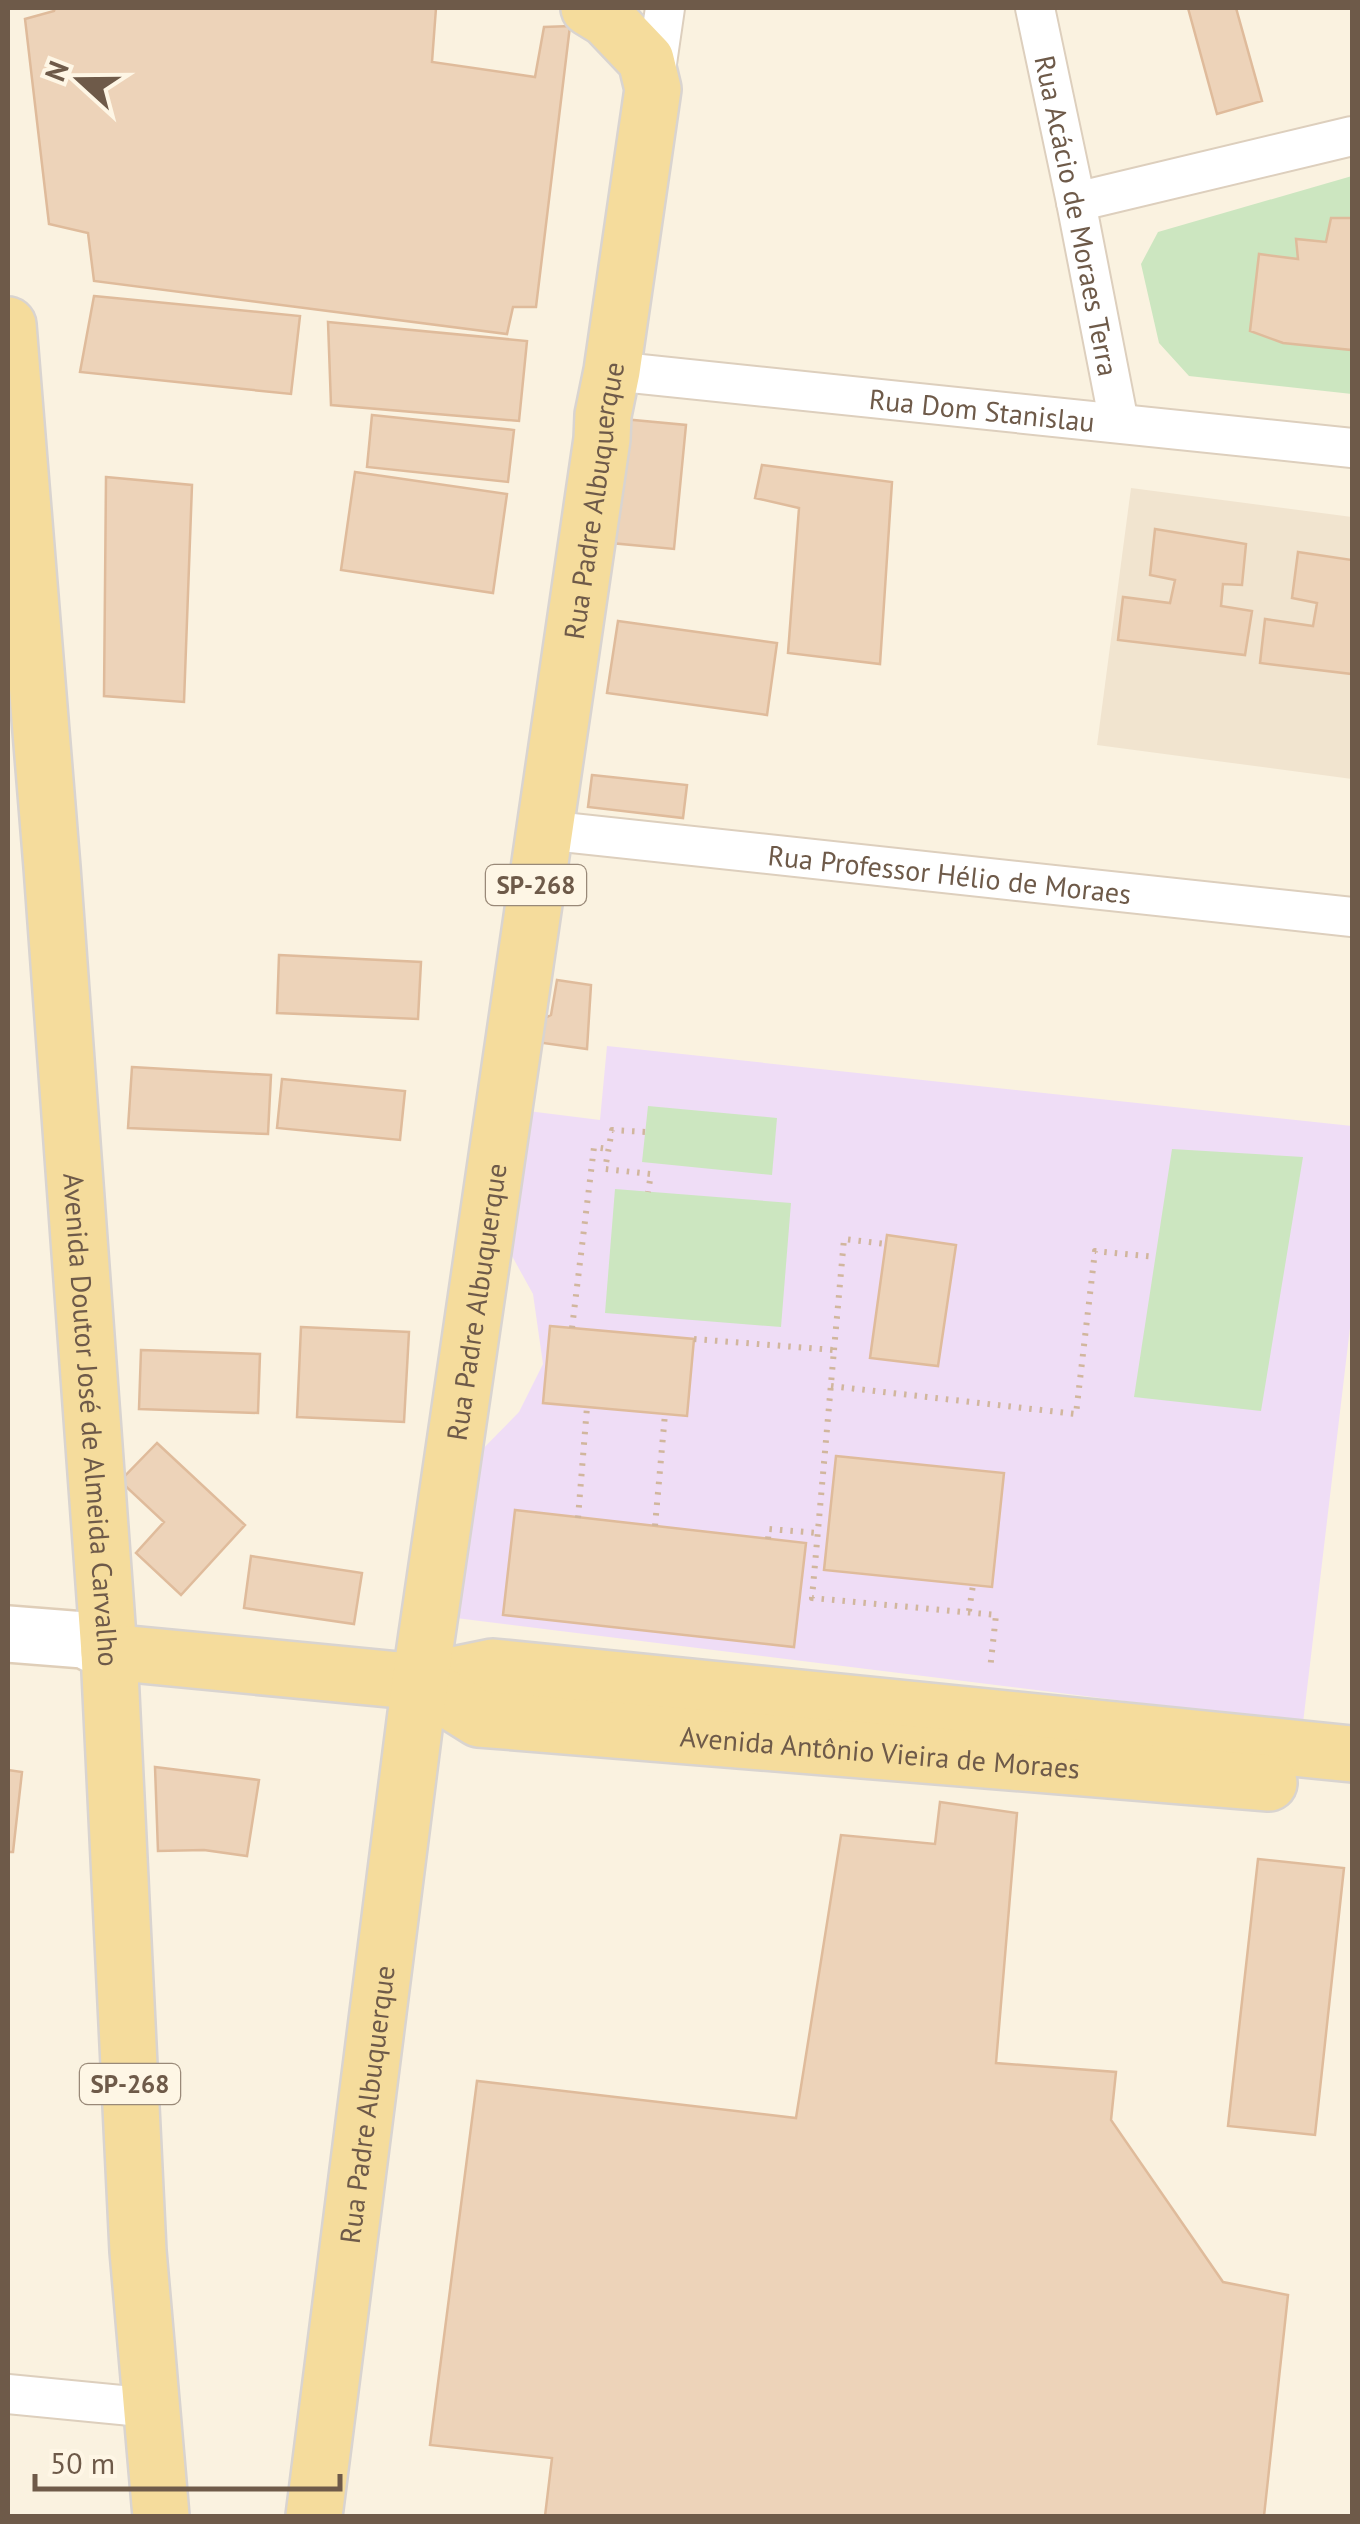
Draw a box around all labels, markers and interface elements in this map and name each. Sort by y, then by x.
north arrow [30,30,130,130]
street label: Rua Acácio de Moraes Terra [1027,52,1128,379]
text: N [36,56,77,86]
street label: Rua Padre Albuquerque [554,359,632,641]
street label: Rua Dom Stanislau [867,379,1097,440]
street label: Rua Professor Hélio de Moraes [766,836,1133,912]
road number: SP-268 [486,865,586,905]
street label: Rua Padre Albuquerque [437,1161,514,1443]
street label: Avenida Doutor José de Almeida Carvalho [56,1172,128,1667]
street label: Avenida Antônio Vieira de Moraes [679,1717,1081,1786]
street label: Rua Padre Albuquerque [330,1963,402,2246]
road number: SP-268 [80,2064,180,2104]
scale bar [35,2429,340,2491]
text: 50 m [50,2443,115,2482]

